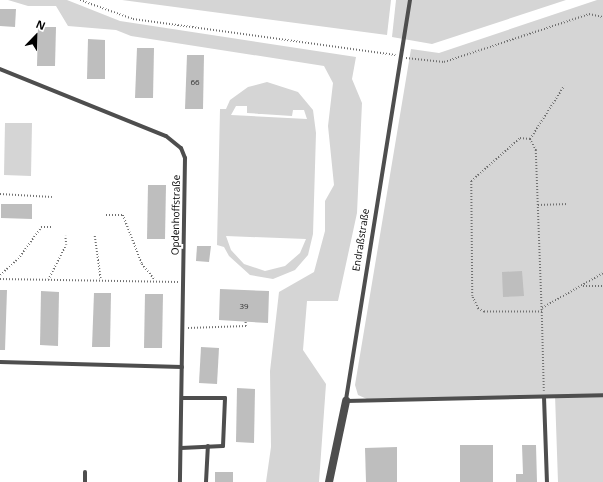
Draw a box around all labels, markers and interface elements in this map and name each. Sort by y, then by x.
north arrow [16,16,56,56]
text: N [34,16,48,33]
house number: 66 [190,77,200,87]
street label: Opdenhoffstraße [169,175,183,255]
street label: Endraßstraße [350,208,372,272]
house number: 39 [239,301,249,311]

